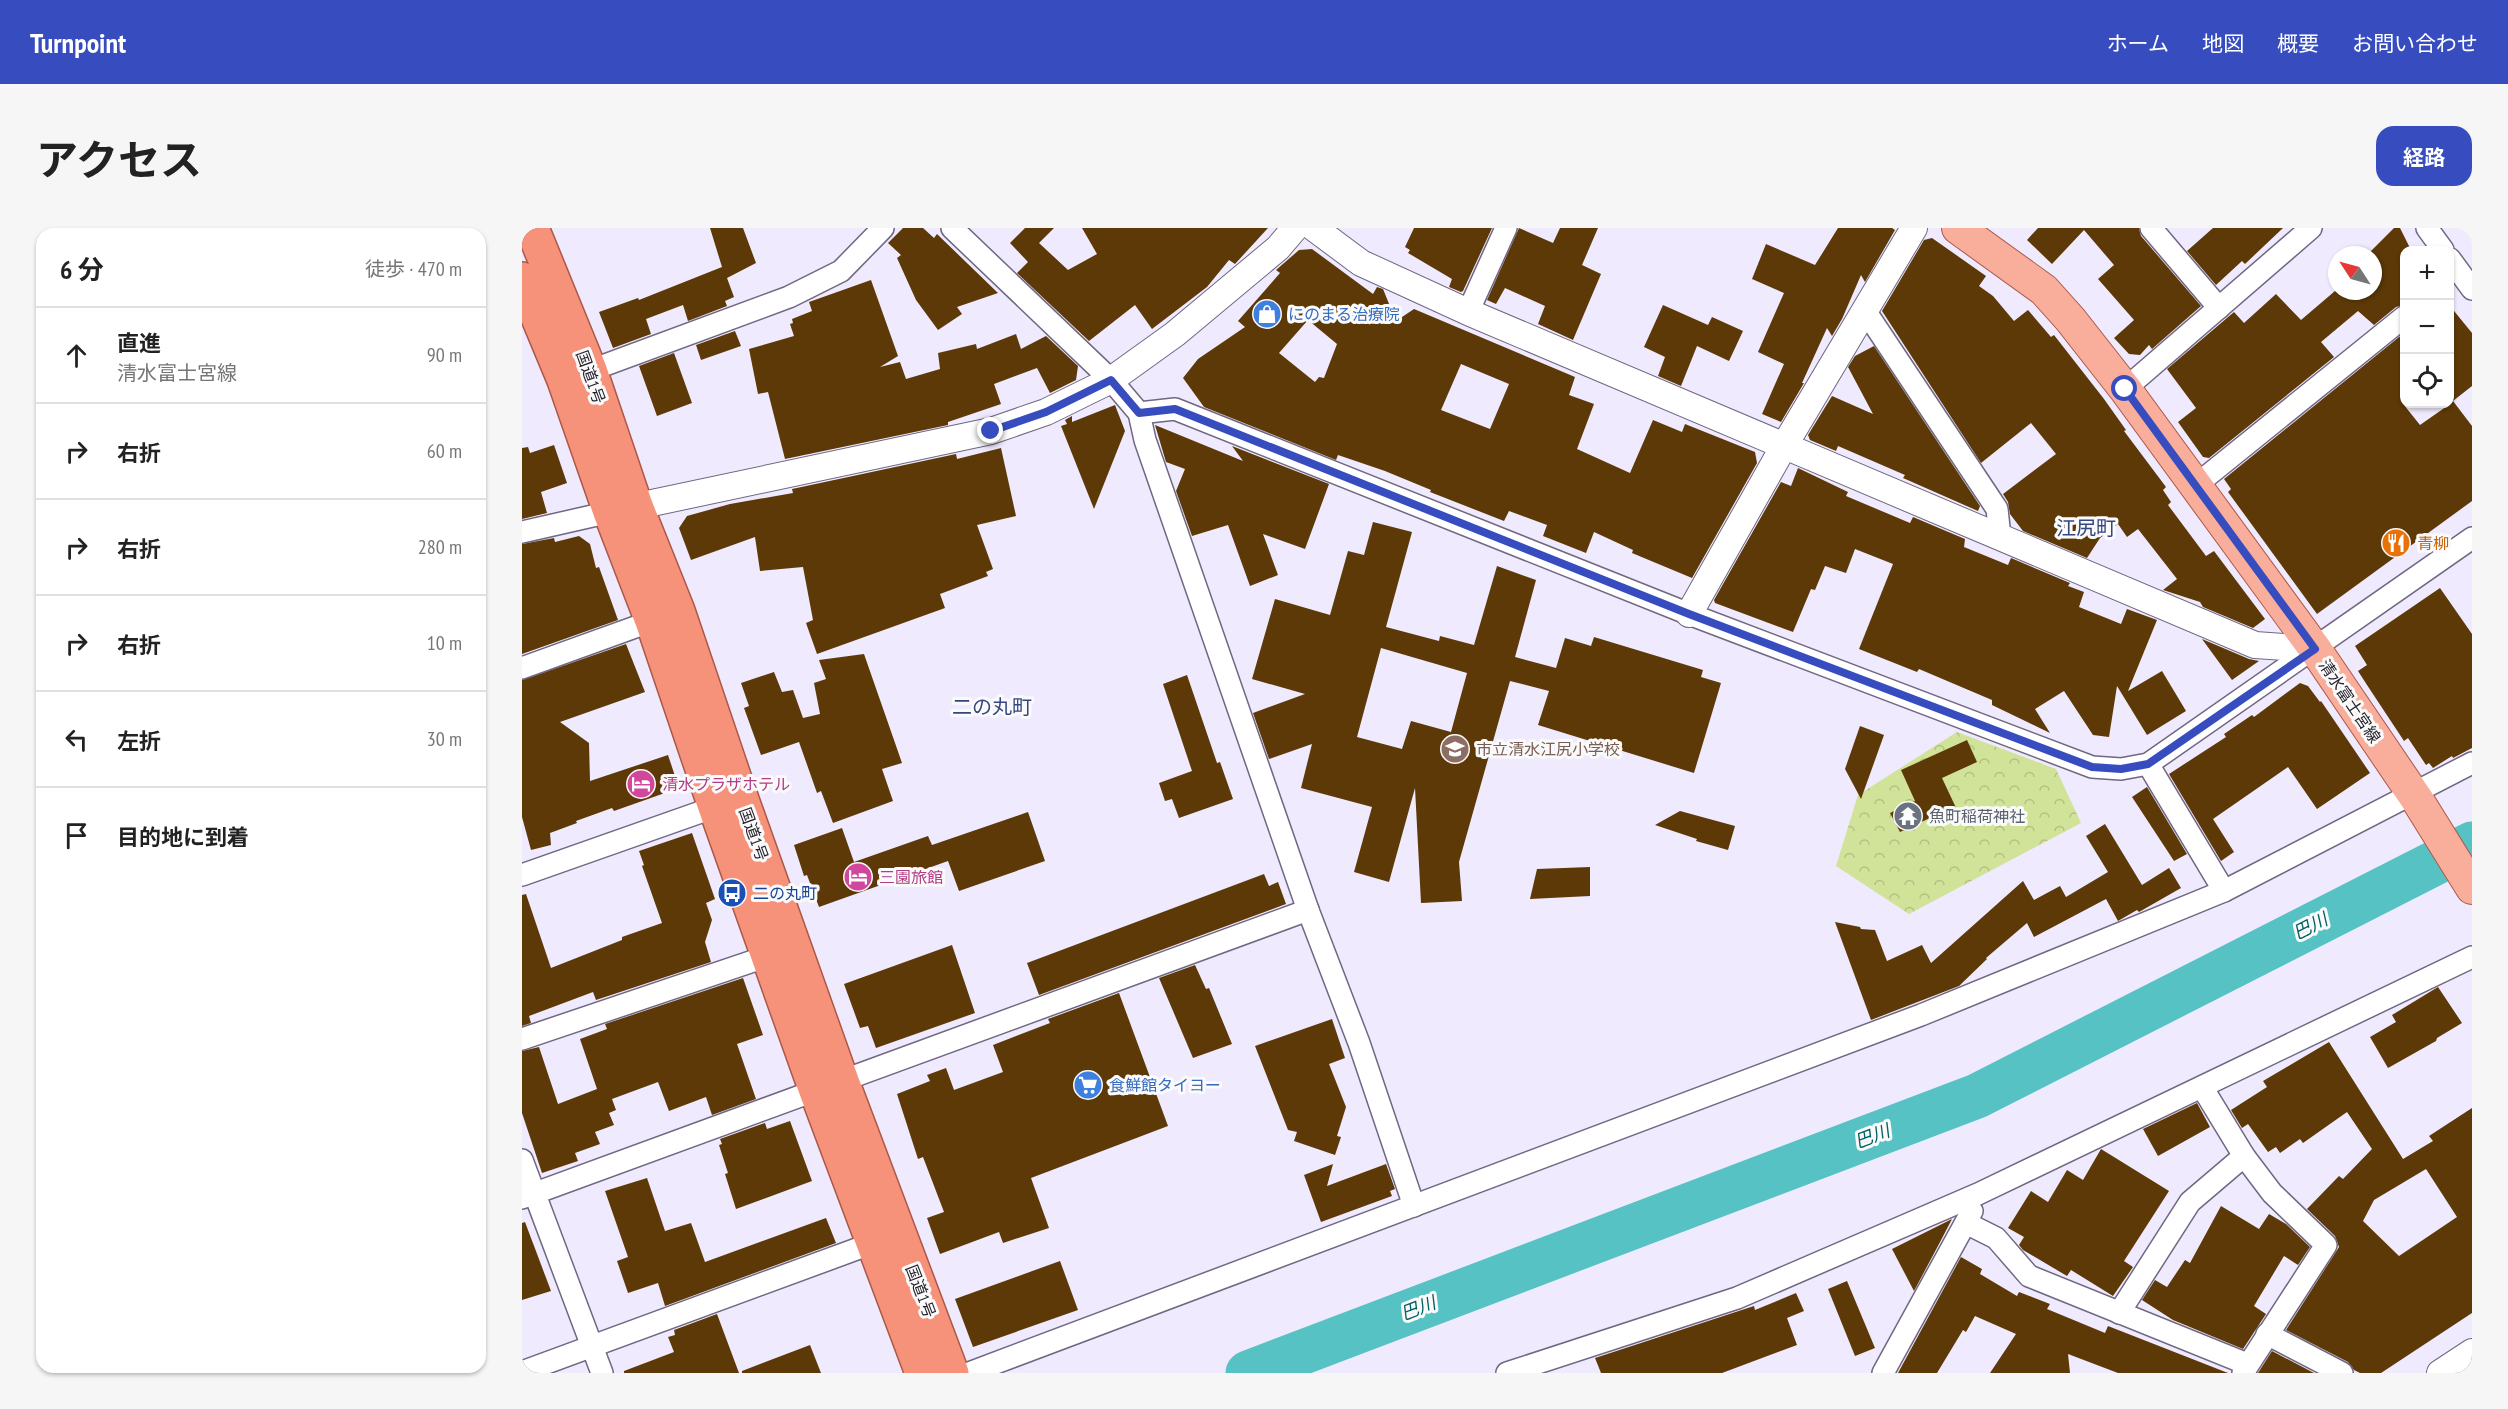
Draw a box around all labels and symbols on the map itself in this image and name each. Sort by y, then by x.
north arrow [2328,246,2382,300]
shop icon: にのまる治療院 [1251,298,1283,330]
place label: にのまる治療院 [1288,304,1400,324]
street label: 国道1号 [572,348,610,406]
route start [2111,375,2137,401]
route end [977,417,1003,443]
district label: 江尻町 [2056,515,2116,541]
restaurant icon: 青柳 [2380,527,2412,559]
place label: 青柳 [2417,533,2449,553]
street label: 清水富士宮線 [2315,656,2385,746]
district label: 二の丸町 [952,694,1032,720]
school or university icon: 市立清水江尻小学校 [1439,733,1471,765]
place label: 市立清水江尻小学校 [1476,739,1620,759]
hotel icon: 清水プラザホテル [625,768,657,800]
place label: 清水プラザホテル [662,774,790,794]
temple icon: 魚町稲荷神社 [1892,800,1924,832]
street label: 国道1号 [735,805,773,863]
place label: 魚町稲荷神社 [1929,806,2025,826]
hotel icon: 三園旅館 [842,861,874,893]
place label: 三園旅館 [879,867,943,887]
bus stop icon: 二の丸町 [716,877,748,909]
place label: 二の丸町 [753,883,817,903]
water label: 巴川 [2289,907,2333,944]
supermarket icon: 食鮮館タイヨー [1072,1069,1104,1101]
place label: 食鮮館タイヨー [1109,1075,1221,1095]
water label: 巴川 [1851,1118,1895,1153]
street label: 国道1号 [902,1262,940,1320]
water label: 巴川 [1397,1290,1441,1325]

